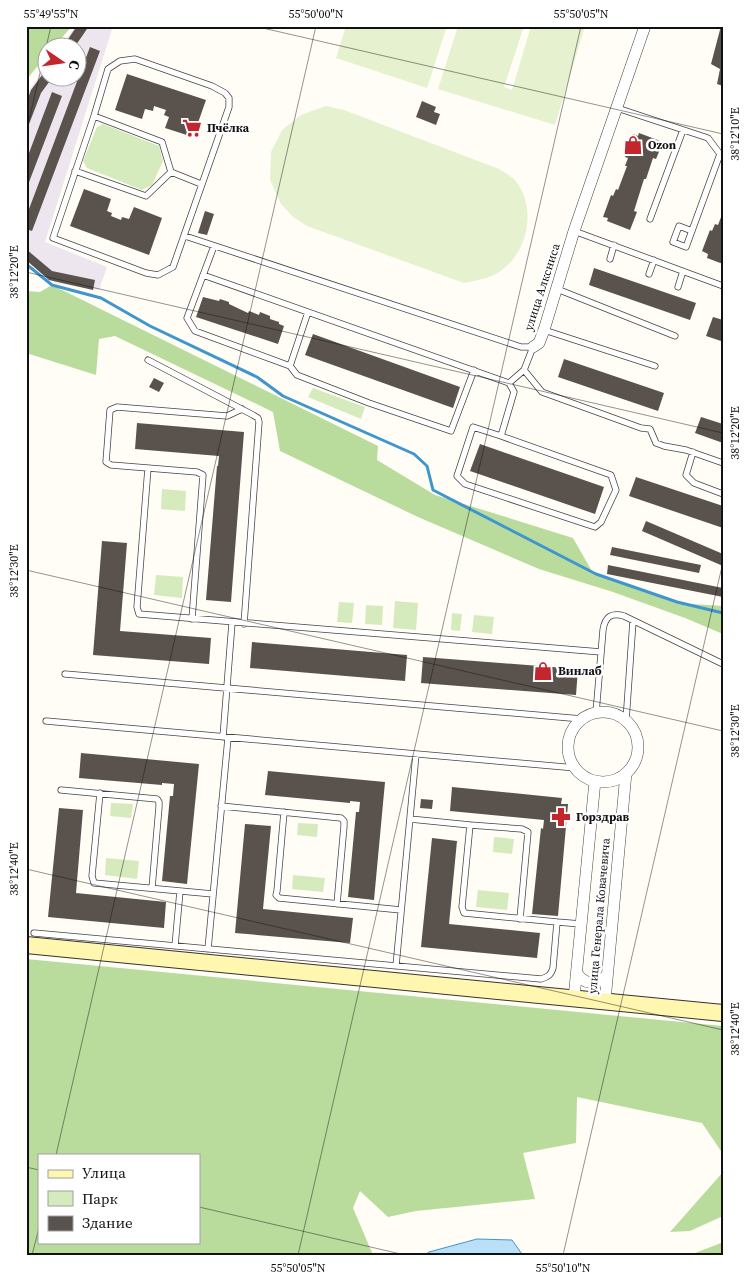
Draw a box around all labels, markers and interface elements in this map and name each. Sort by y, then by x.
text: 55°49'55"N [23,6,79,22]
text: 55°50'00"N [288,6,344,22]
text: 55°50'05"N [553,6,609,22]
north arrow [38,38,88,88]
text: С [64,58,85,72]
text: 38°12'10"E [727,107,743,161]
supermarket icon: Пчёлка [181,117,203,139]
place label: Пчёлка [207,120,250,136]
shop icon: Ozon [622,134,644,156]
place label: Ozon [648,137,677,153]
street label: улица Алксниса [520,240,564,333]
text: 38°12'20"E [6,245,22,299]
text: 38°12'20"E [727,406,743,460]
text: 38°12'30"E [6,544,22,598]
shop icon: Винлаб [532,660,554,682]
place label: Винлаб [558,663,602,679]
text: 38°12'30"E [727,704,743,758]
pharmacy icon: Горздрав [550,806,572,828]
place label: Горздрав [576,809,630,825]
street label: улица Генерала Ковачевича [584,837,614,995]
text: 38°12'40"E [6,842,22,896]
text: 38°12'40"E [727,1002,743,1056]
legend [38,1154,200,1244]
text: Улица [82,1162,126,1183]
text: Парк [82,1188,118,1209]
text: Здание [82,1212,133,1233]
text: 55°50'05"N [270,1260,326,1276]
text: 55°50'10"N [535,1260,591,1276]

